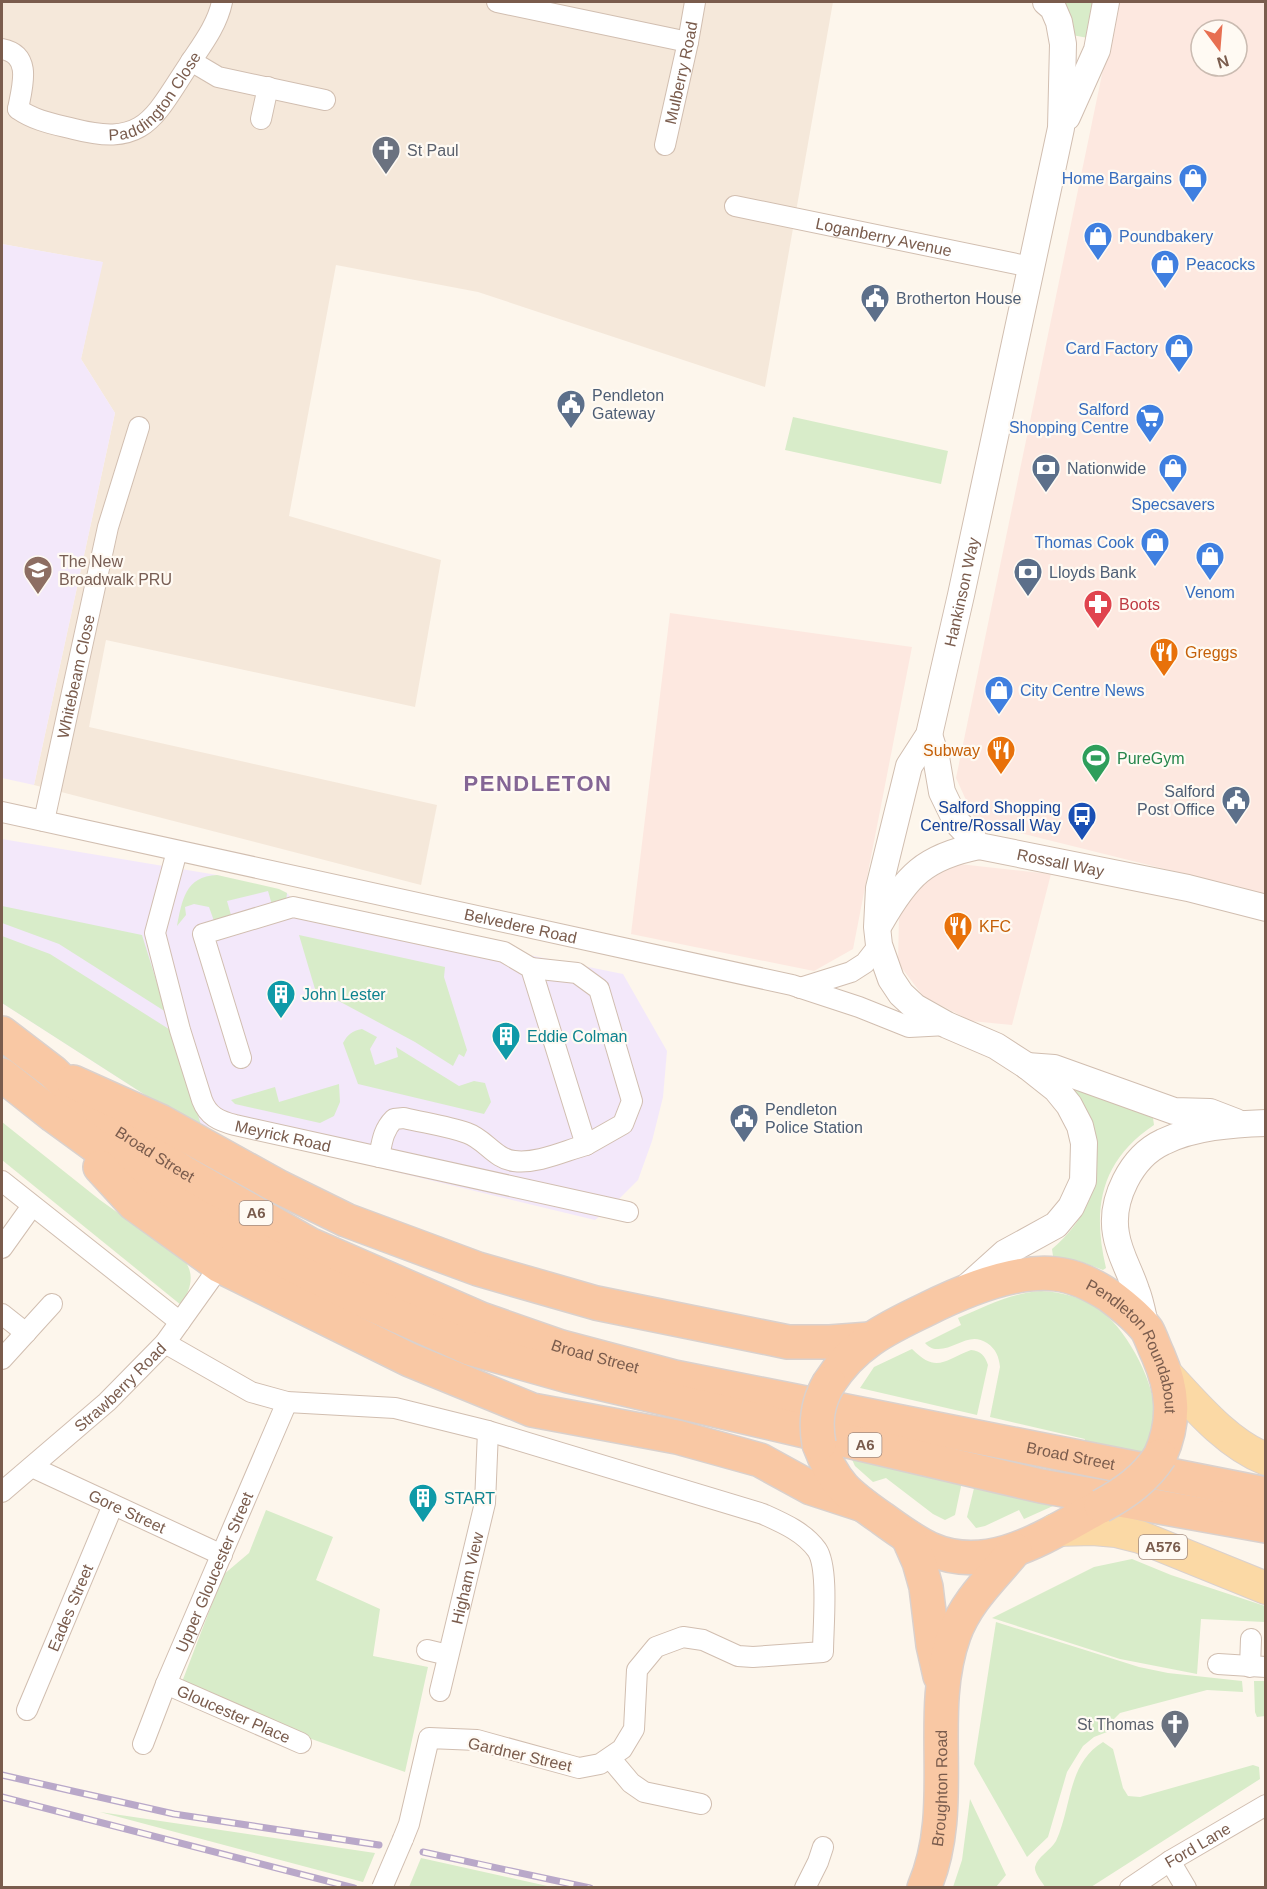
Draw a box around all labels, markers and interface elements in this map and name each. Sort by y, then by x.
north arrow [1189,18,1249,78]
street label: Mulberry Road [662,20,700,126]
street label: Paddington Close [108,49,204,144]
text: N [1215,52,1231,72]
church icon: St Paul [370,134,402,176]
place label: St Paul [407,142,459,159]
shop icon: Home Bargains [1177,162,1209,204]
place label: Home Bargains [1062,170,1172,187]
street label: Loganberry Avenue [814,215,953,259]
shop icon: Poundbakery [1082,220,1114,262]
place label: Poundbakery [1119,228,1213,245]
shop icon: Peacocks [1149,248,1181,290]
place label: Peacocks [1186,256,1255,273]
public building icon: Brotherton House [859,282,891,324]
place label: Brotherton House [896,290,1022,307]
shop icon: Card Factory [1163,332,1195,374]
place label: Card Factory [1066,340,1158,357]
place label: Pendleton Gateway [592,387,664,422]
public building icon: Pendleton Gateway [555,388,587,430]
place label: Salford Shopping Centre [1009,401,1129,436]
supermarket icon: Salford Shopping Centre [1134,402,1166,444]
bank icon: Nationwide [1030,452,1062,494]
shop icon: Specsavers [1157,452,1189,494]
place label: Nationwide [1067,460,1146,477]
place label: Specsavers [1131,496,1215,513]
shop icon: Thomas Cook [1139,526,1171,568]
place label: Thomas Cook [1034,534,1135,551]
street label: Hankinson Way [941,536,982,648]
shop icon: Venom [1194,540,1226,582]
place label: The New Broadwalk PRU [59,553,172,588]
school or university icon: The New Broadwalk PRU [22,554,54,596]
bank icon: Lloyds Bank [1012,556,1044,598]
place label: Lloyds Bank [1049,564,1137,581]
place label: Venom [1185,584,1235,601]
pharmacy icon: Boots [1082,588,1114,630]
place label: Boots [1119,596,1160,613]
street label: Whitebeam Close [54,613,98,740]
restaurant icon: Greggs [1148,636,1180,678]
place label: Greggs [1185,644,1237,661]
shop icon: City Centre News [983,674,1015,716]
place label: City Centre News [1020,682,1144,699]
restaurant icon: Subway [985,734,1017,776]
place label: Subway [923,742,980,759]
sports icon: PureGym [1080,742,1112,784]
place label: PureGym [1117,750,1185,767]
district label: PENDLETON [464,771,612,796]
place label: Salford Post Office [1137,783,1215,818]
public building icon: Salford Post Office [1220,784,1252,826]
place label: Salford Shopping Centre/Rossall Way [920,799,1061,834]
bus stop icon: Salford Shopping Centre/Rossall Way [1066,800,1098,842]
street label: Rossall Way [1016,846,1105,880]
street label: Belvedere Road [463,905,579,947]
restaurant icon: KFC [942,910,974,952]
place label: KFC [979,918,1011,935]
building icon: John Lester [265,978,297,1020]
place label: John Lester [302,986,386,1003]
building icon: Eddie Colman [490,1020,522,1062]
place label: Eddie Colman [527,1028,628,1045]
place label: Pendleton Police Station [765,1101,863,1136]
public building icon: Pendleton Police Station [728,1102,760,1144]
street label: Meyrick Road [233,1117,332,1155]
street label: Broad Street [112,1123,198,1186]
road number: A6 [240,1201,272,1225]
street label: Pendleton Roundabout [1083,1276,1179,1414]
street label: Broad Street [549,1336,641,1376]
street label: Strawberry Road [71,1340,169,1435]
road number: A6 [848,1433,882,1457]
street label: Broad Street [1025,1439,1117,1473]
building icon: START [407,1482,439,1524]
street label: Gore Street [86,1486,169,1537]
street label: Upper Gloucester Street [173,1489,257,1655]
place label: START [444,1490,495,1507]
street label: Higham View [448,1530,487,1626]
road number: A576 [1139,1535,1187,1559]
street label: Eades Street [45,1561,96,1654]
street label: Gloucester Place [174,1682,293,1746]
church icon: St Thomas [1159,1708,1191,1750]
place label: St Thomas [1077,1716,1154,1733]
street label: Broughton Road [929,1730,950,1848]
street label: Gardner Street [466,1734,574,1775]
street label: Ford Lane [1162,1820,1234,1871]

